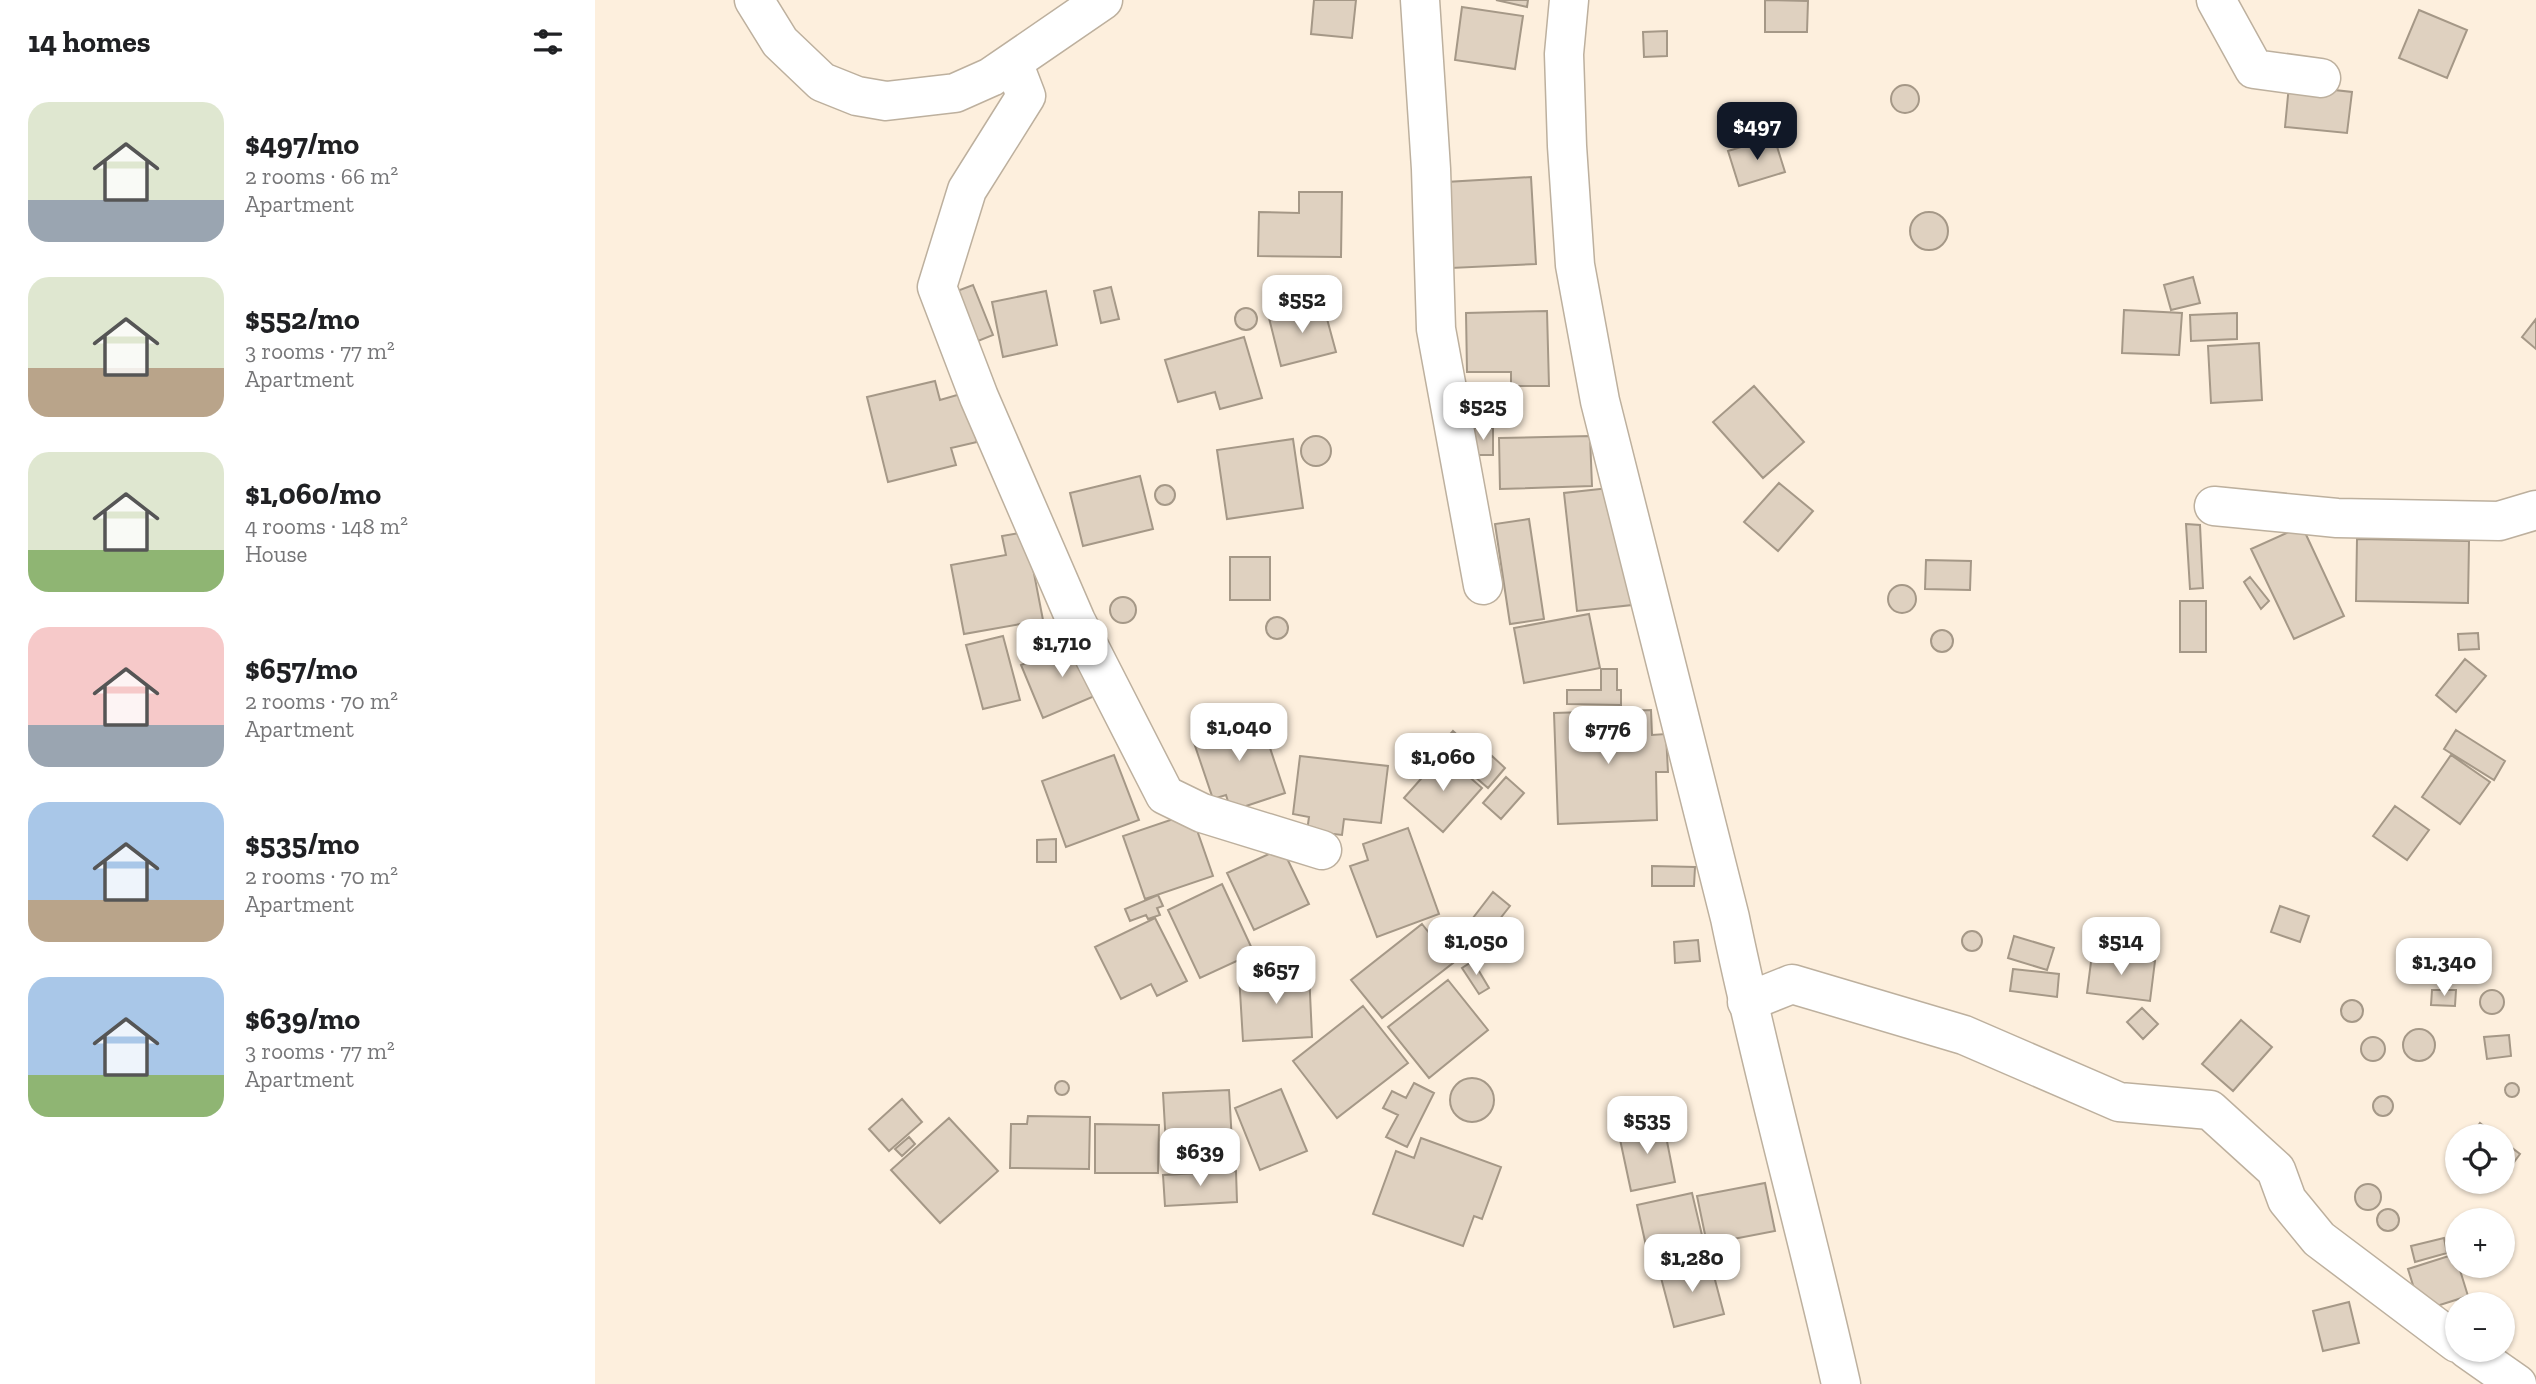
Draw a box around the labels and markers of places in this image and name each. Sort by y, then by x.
pin: $497 [1716,102,1798,162]
pin: $552 [1261,276,1343,335]
pin: $525 [1442,382,1524,442]
pin: $1,710 [1005,620,1119,679]
pin: $1,040 [1182,704,1296,763]
pin: $776 [1567,706,1649,766]
pin: $1,060 [1386,734,1500,793]
pin: $1,050 [1419,918,1533,977]
pin: $514 [2080,918,2162,977]
pin: $1,340 [2387,939,2501,998]
pin: $657 [1235,946,1317,1006]
pin: $535 [1606,1096,1688,1156]
pin: $639 [1159,1128,1241,1188]
pin: $1,280 [1635,1234,1749,1294]

